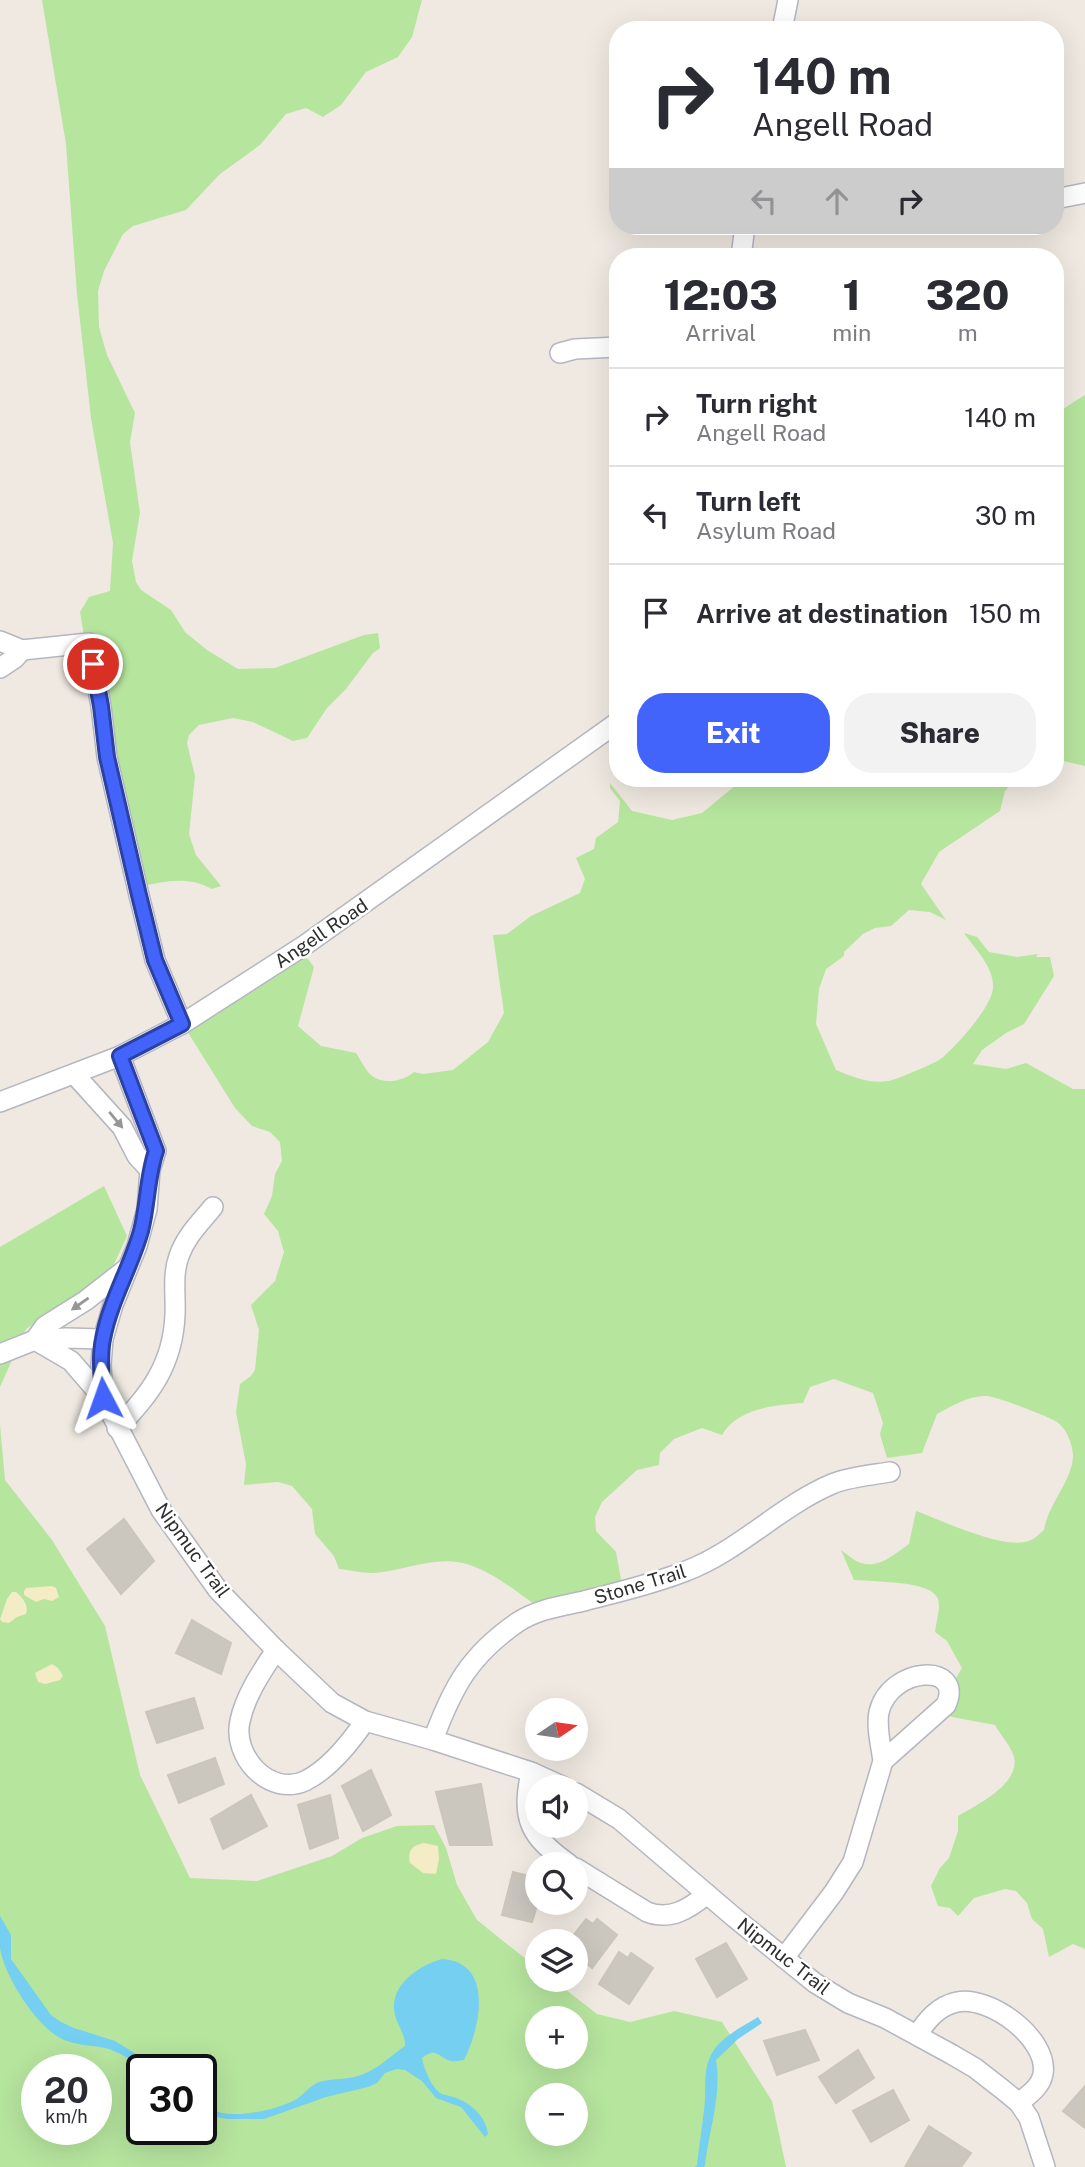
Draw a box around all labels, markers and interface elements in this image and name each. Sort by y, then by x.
text: 140 m [752,47,892,105]
icon: right [637,49,728,140]
text: Angell Road [752,106,933,143]
icon: left [745,182,783,220]
icon: ahead [818,182,856,220]
icon: right [891,182,929,220]
text: 12:03 [664,270,778,319]
text: 1 [843,270,861,319]
text: 320 [926,270,1009,319]
text: Arrival [685,319,756,346]
text: min [832,319,871,346]
text: m [958,319,978,346]
text: Turn right [696,388,818,419]
icon: right [637,398,675,436]
text: 140 m [964,402,1036,433]
text: Angell Road [696,419,826,446]
text: Turn left [696,486,801,517]
icon: left [637,496,675,534]
text: 30 m [975,500,1036,531]
text: Asylum Road [696,517,836,544]
icon: arrive [637,594,675,632]
text: Arrive at destination [696,598,948,629]
text: 150 m [969,598,1041,629]
pin [63,634,123,694]
icon: arrive [74,645,112,683]
button: Exit [637,693,830,773]
button: Share [844,693,1036,773]
street label: Angell Road [270,894,372,972]
one-way arrow [108,1111,124,1129]
one-way arrow [71,1297,89,1311]
position arrow [66,1361,140,1435]
street label: Nipmuc Trail [151,1498,235,1602]
street label: Stone Trail [591,1560,689,1608]
north arrow [525,1698,588,1760]
map controls [525,1698,588,2146]
button: sound [525,1775,588,1838]
button: search [525,1852,588,1915]
street label: Nipmuc Trail [733,1913,835,1999]
button: layers [525,1929,588,1992]
button: + [525,2006,588,2069]
speed limit sign: 30 [126,2054,217,2145]
text: 20 [44,2070,89,2111]
button: − [525,2083,588,2146]
text: km/h [45,2106,88,2127]

